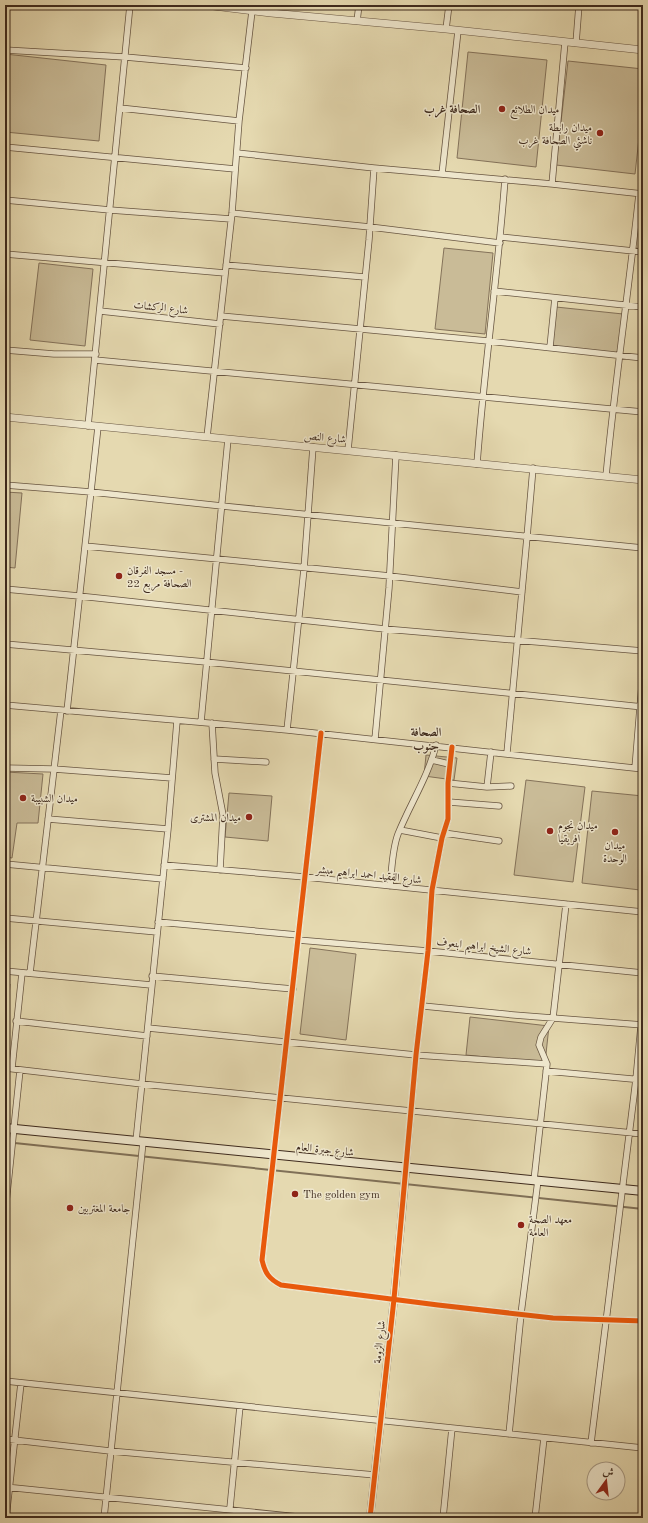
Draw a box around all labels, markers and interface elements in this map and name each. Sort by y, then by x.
district label: الصحافة غرب [424,103,481,118]
marker: ميدان الطلائع [497,104,507,114]
place label: ميدان الطلائع [510,105,559,119]
place label: ميدان رابطة ناشئي الصحافة غرب [518,123,592,151]
marker: ميدان رابطة ناشئي الصحافة غرب [595,128,605,138]
street label: شارع الركشات [133,299,189,320]
street label: شارع النص [303,431,346,449]
place label: مسجد الفرقان - الصحافة مربع 22 [127,566,191,593]
marker: مسجد الفرقان - الصحافة مربع 22 [114,571,124,581]
district label: الصحافة جنوب [411,726,442,754]
marker: ميدان الشبيبة [18,793,28,803]
place label: ميدان الشبيبة [31,794,78,805]
marker: ميدان المشترى [244,812,254,822]
place label: ميدان المشترى [190,813,241,824]
place label: ميدان نجوم افريقيا [558,820,598,846]
marker: ميدان نجوم افريقيا [545,826,555,836]
marker: ميدان الوحدة [610,827,620,837]
place label: ميدان الوحدة [603,841,627,865]
street label: شارع الفقيد احمد ابراهيم مبشر [314,864,422,890]
street label: شارع الشيخ ابراهيم ابنعوف [435,936,532,962]
street label: شارع جبرة العام [295,1142,354,1162]
marker: The golden gym [290,1189,300,1199]
place label: The golden gym [303,1190,380,1201]
marker: جامعة المغتربين [65,1203,75,1213]
place label: جامعة المغتربين [78,1204,131,1215]
place label: معهد الصحة العامة [529,1215,572,1239]
marker: معهد الصحة العامة [516,1220,526,1230]
street label: شارع الزومة [372,1320,391,1364]
north arrow [586,1461,626,1501]
text: ش [602,1466,615,1480]

